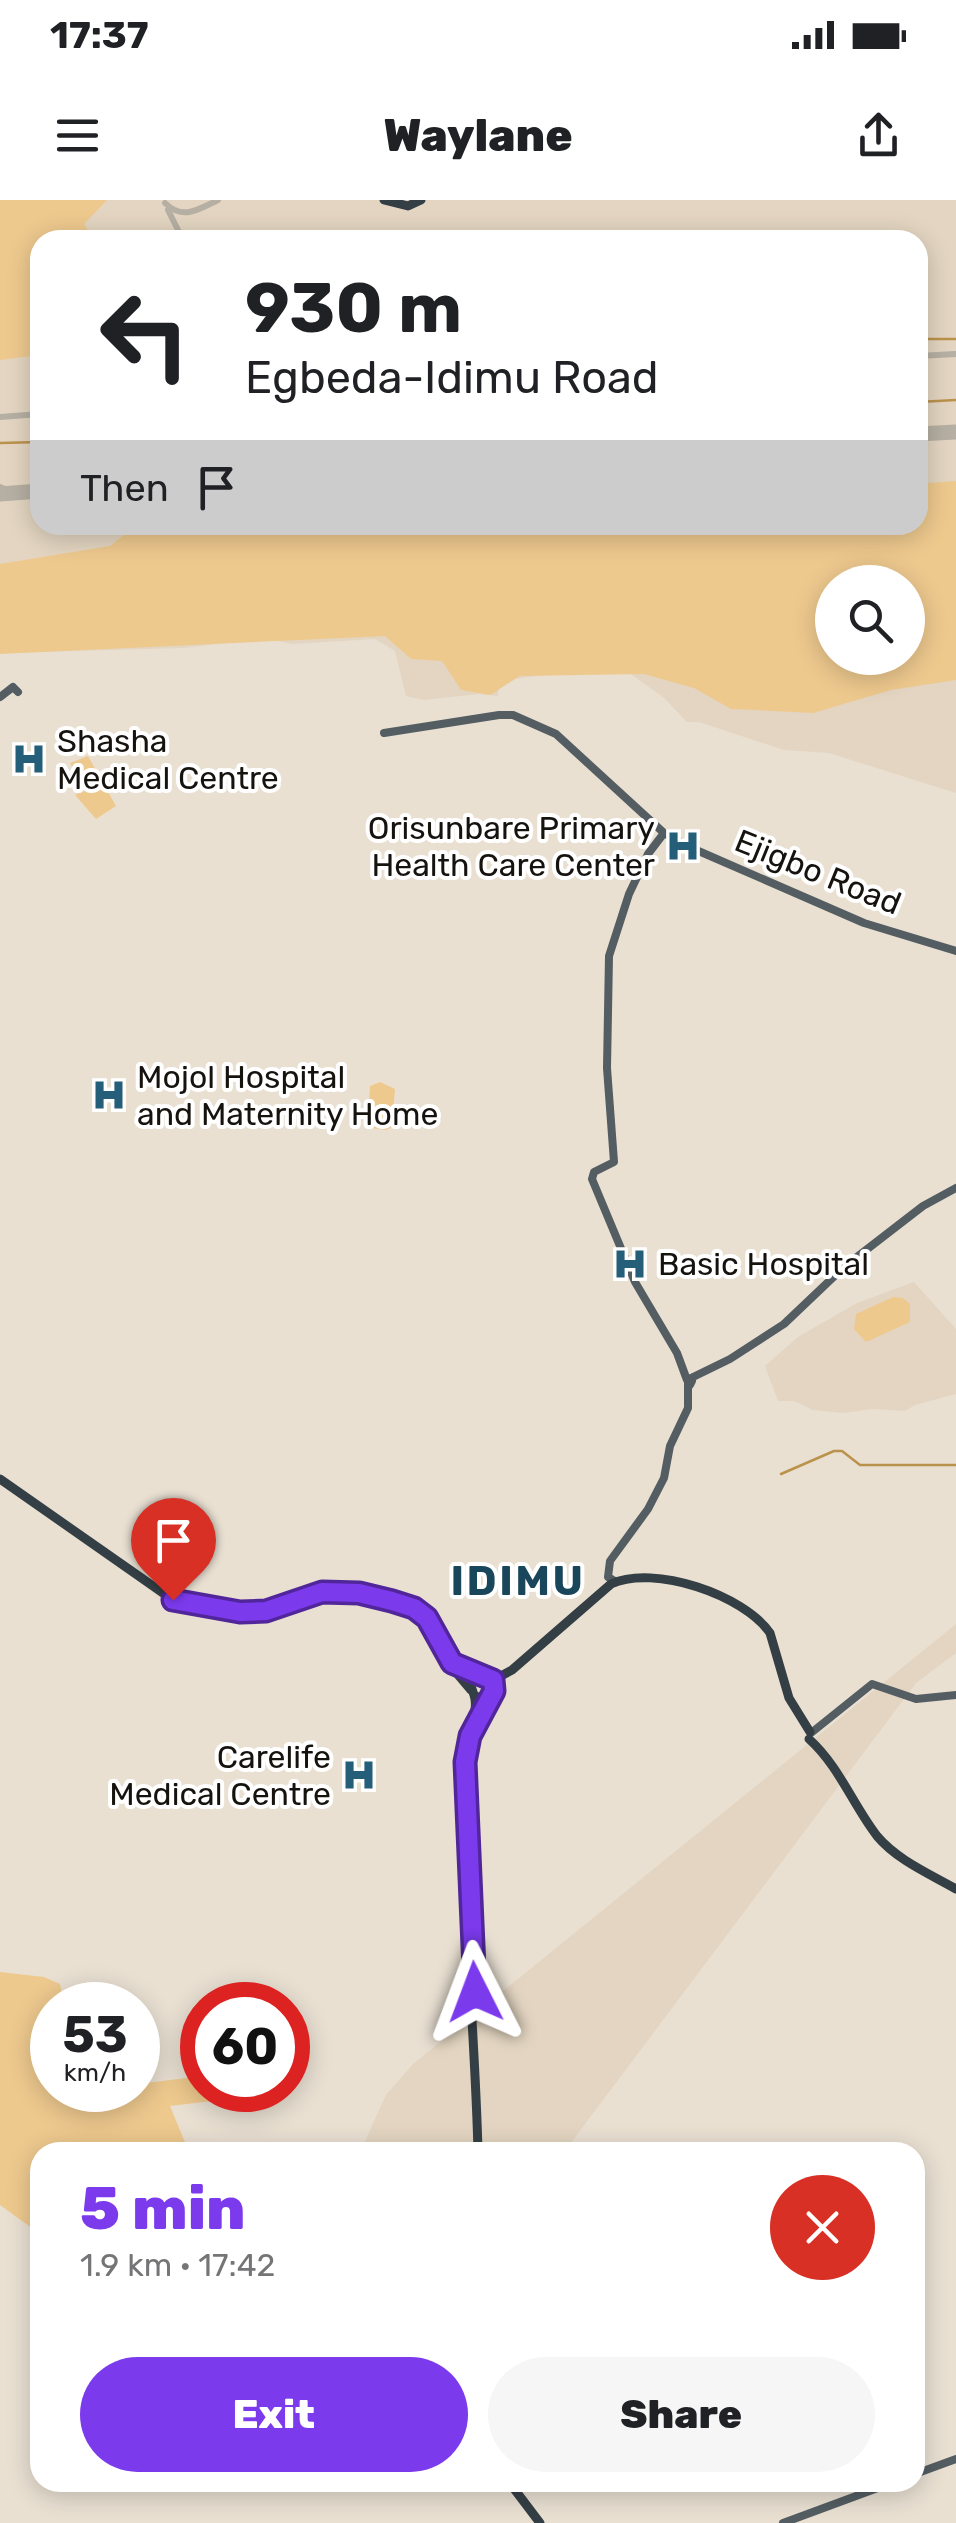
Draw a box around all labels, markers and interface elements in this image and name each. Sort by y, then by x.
text: 17:37 [50,12,149,58]
icon: menu [50,108,105,163]
icon: share [851,108,906,163]
text: Waylane [383,109,573,162]
text: 930 m [245,267,462,350]
icon: left [80,270,210,400]
text: Egbeda-Idimu Road [245,351,659,404]
icon: arrive [189,460,244,515]
text: Then [80,465,169,511]
map controls [815,565,925,675]
button: search [815,565,925,675]
place label: Shasha Medical Centre [57,722,279,797]
hospital icon: Shasha Medical Centre [10,740,48,778]
place label: Orisunbare Primary Health Care Center [368,809,655,884]
street label: Ejigbo Road [729,821,907,923]
hospital icon: Orisunbare Primary Health Care Center [664,827,702,865]
place label: Mojol Hospital and Maternity Home [137,1058,438,1133]
hospital icon: Mojol Hospital and Maternity Home [90,1076,128,1114]
hospital icon: Basic Hospital [611,1245,649,1283]
place label: Basic Hospital [658,1245,869,1283]
pin [131,1498,216,1601]
icon: arrive [146,1513,201,1568]
district label: IDIMU [450,1556,586,1606]
place label: Carelife Medical Centre [109,1738,331,1813]
hospital icon: Carelife Medical Centre [340,1756,378,1794]
position arrow [423,1940,527,2044]
speed limit sign: 60 [180,1982,310,2112]
text: 53 [62,2005,128,2065]
text: km/h [64,2058,126,2087]
text: 5 min [80,2173,245,2244]
button: close [770,2175,875,2280]
text: 1.9 km · 17:42 [80,2246,275,2284]
button: Exit [80,2357,468,2472]
button: Share [488,2357,875,2472]

